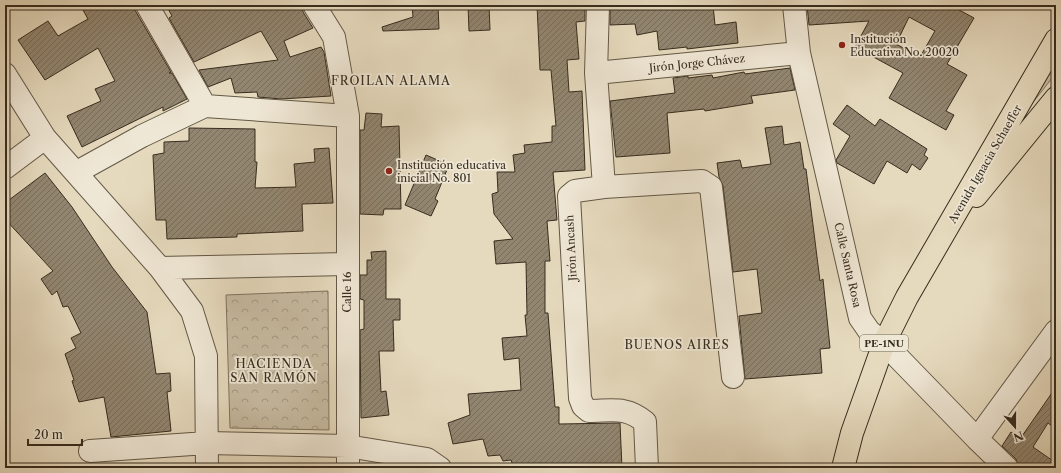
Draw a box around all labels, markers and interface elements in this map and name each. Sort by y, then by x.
place label: Institución Educativa No. 20020 [850,32,959,59]
marker: Institución Educativa No. 20020 [837,40,847,50]
street label: Jirón Jorge Chávez [646,51,746,75]
district label: FROILAN ALAMA [331,73,451,88]
street label: Avenida Ignacia Schaeffer [945,102,1025,227]
place label: Institución educativa inicial No. 801 [397,158,506,185]
marker: Institución educativa inicial No. 801 [384,166,394,176]
street label: Jirón Ancash [562,214,580,283]
street label: Calle Santa Rosa [831,221,865,309]
street label: Calle 16 [340,271,354,312]
road number: PE-1NU [860,335,908,351]
district label: BUENOS AIRES [624,337,730,352]
district label: HACIENDA SAN RAMÓN [230,356,318,385]
north arrow [995,407,1035,447]
scale bar [28,421,82,447]
text: 20 m [34,427,63,442]
text: N [1011,428,1026,445]

